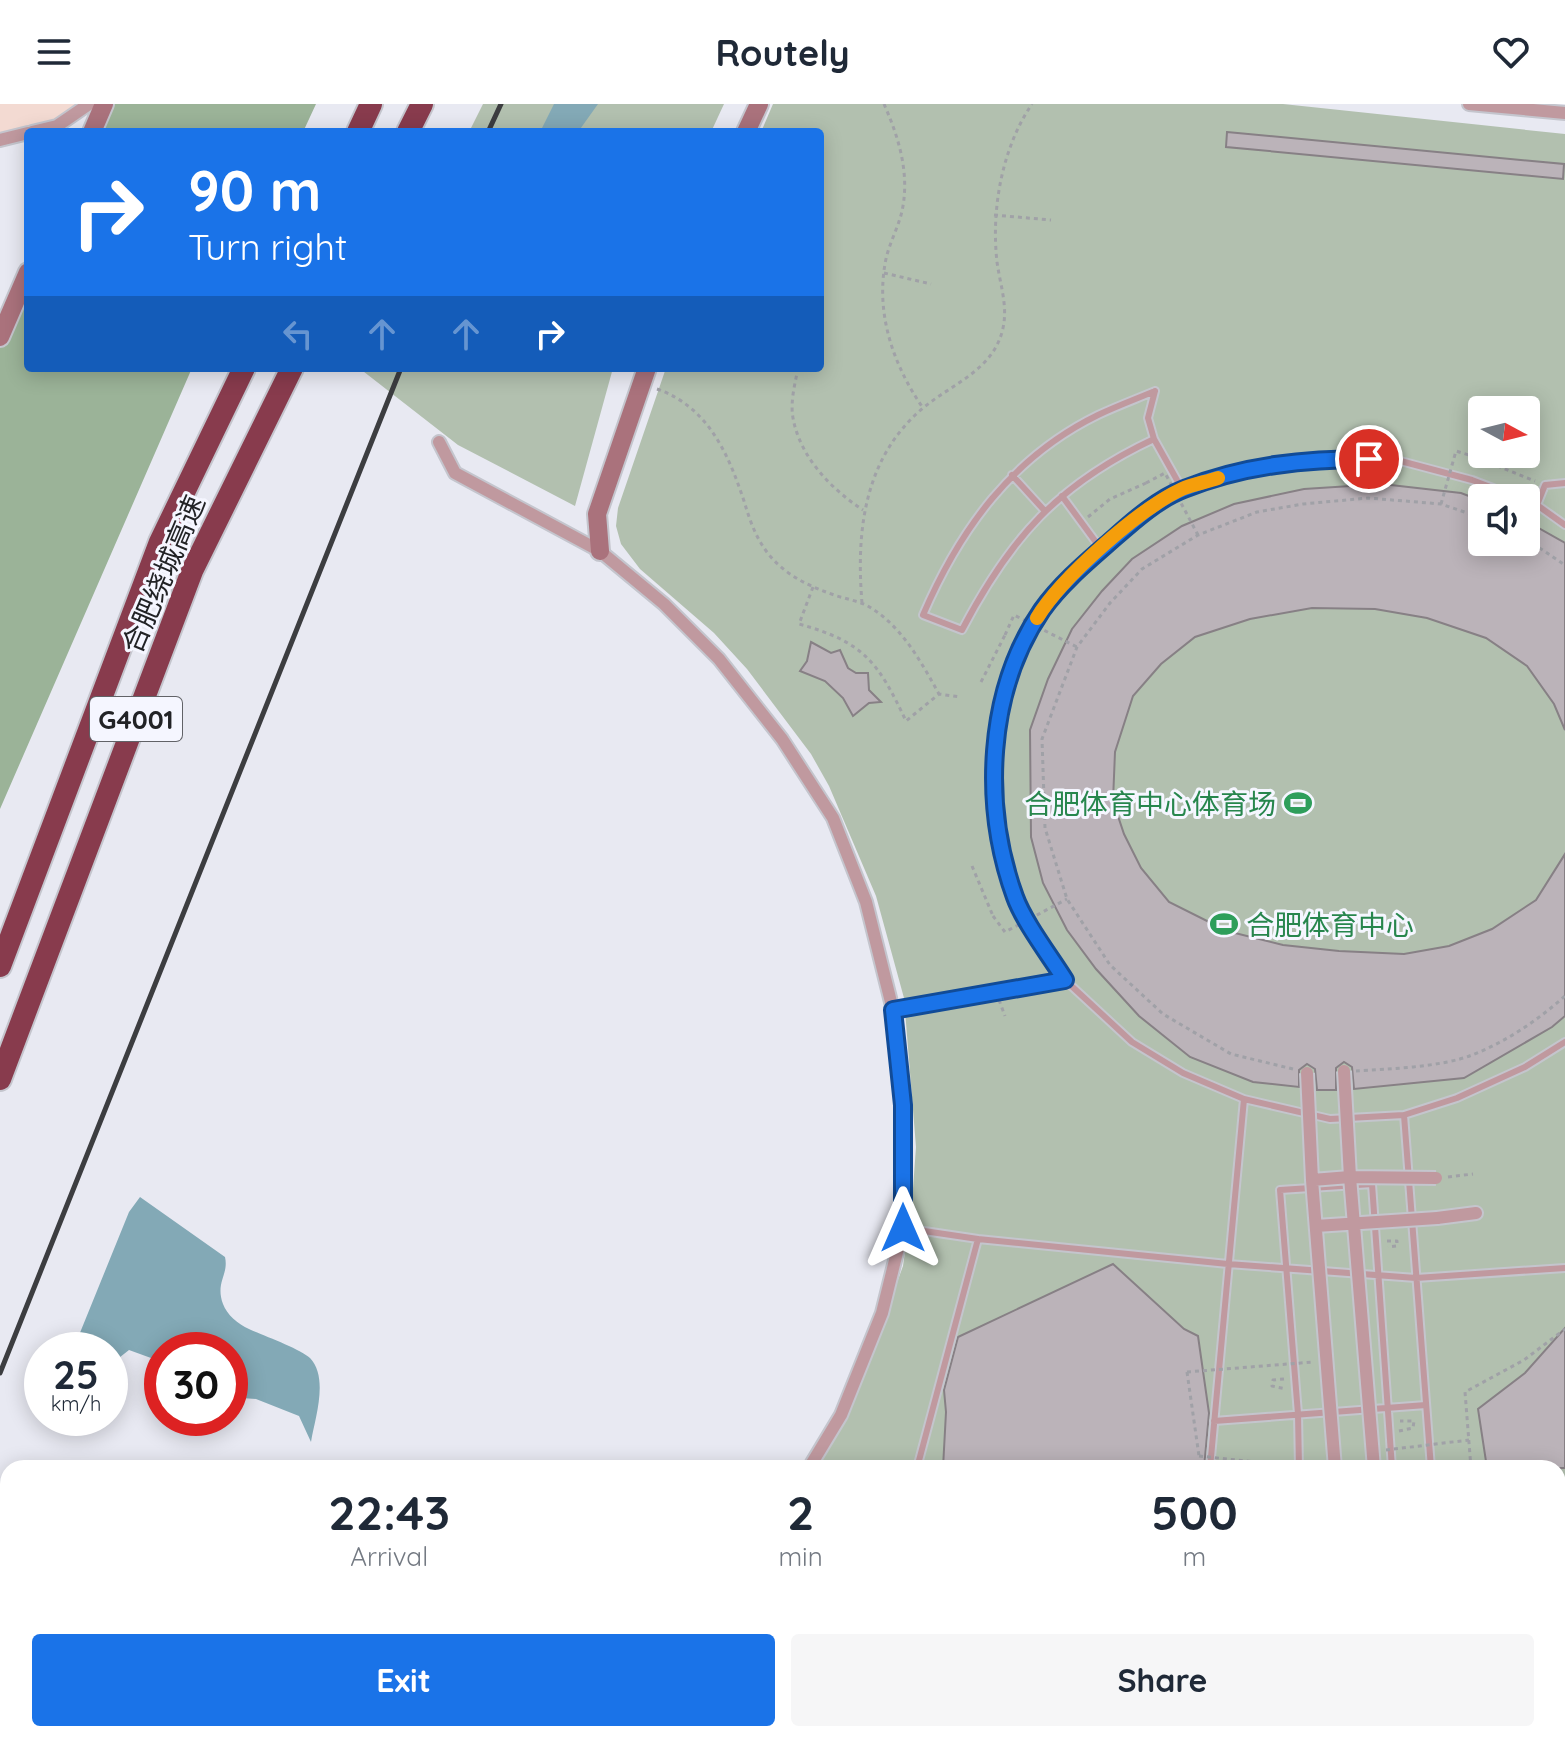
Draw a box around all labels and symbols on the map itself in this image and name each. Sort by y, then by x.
north arrow [1468,396,1540,468]
pin [1335,425,1403,493]
street label: 合肥绕城高速 [114,490,212,658]
road number: G4001 [90,697,182,741]
place label: 合肥体育中心体育场 [1024,786,1276,821]
sports icon: 合肥体育中心体育场 [1283,788,1313,818]
place label: 合肥体育中心 [1246,907,1414,942]
sports icon: 合肥体育中心 [1209,909,1239,939]
position arrow [861,1186,945,1270]
speed limit sign: 30 [144,1332,248,1436]

